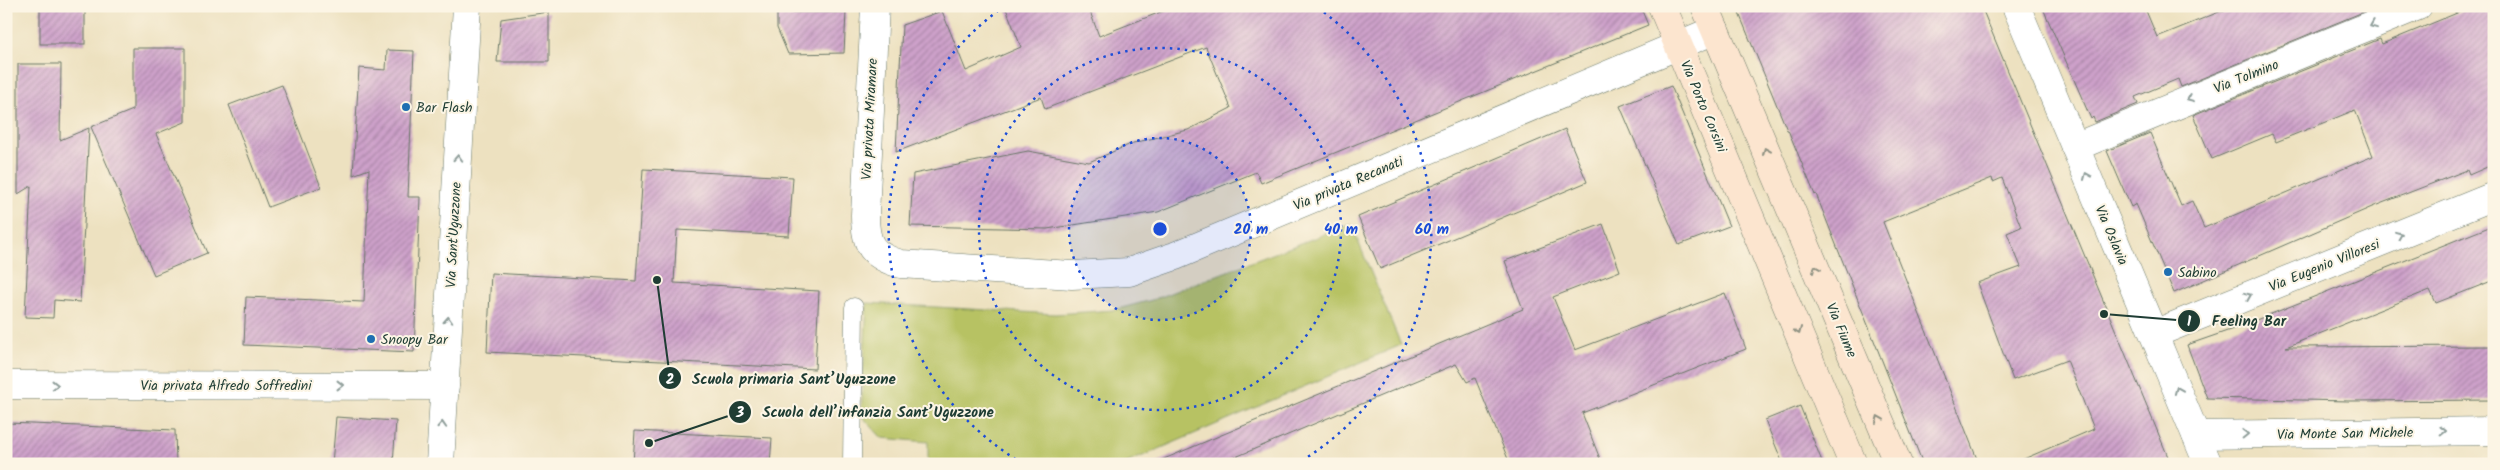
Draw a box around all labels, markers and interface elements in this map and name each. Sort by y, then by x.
one-way arrow [2369,18,2378,29]
street label: Via Tolmino [2210,54,2282,100]
street label: Via privata Miramare [856,57,884,181]
street label: Via Porto Corsini [1674,57,1733,157]
one-way arrow [2186,93,2195,104]
place label: Bar Flash [416,97,473,119]
marker: Bar Flash [400,101,412,113]
one-way arrow [1762,147,1772,156]
street label: Via privata Recanati [1290,151,1407,217]
one-way arrow [452,153,463,161]
one-way arrow [2083,172,2093,181]
street label: Via Sant'Uguzzone [440,181,468,289]
street label: Via Oslavia [2089,202,2134,269]
text: 20 m [1234,218,1268,242]
text: 40 m [1324,218,1358,242]
text: 60 m [1415,218,1449,242]
centre of rings [1151,220,1169,238]
one-way arrow [2394,230,2402,240]
street label: Via Eugenio Villoresi [2266,233,2384,298]
place label: Sabino [2178,262,2217,284]
one-way arrow [1812,265,1822,274]
marker: Sabino [2162,266,2174,278]
one-way arrow [2243,292,2252,302]
street label: Via Fiume [1820,299,1863,362]
callout: Feeling Bar [2176,306,2296,336]
text: 1 [2187,310,2192,334]
text: Feeling Bar [2212,310,2287,334]
one-way arrow [443,316,454,324]
one-way arrow [1792,326,1802,335]
place label: Snoopy Bar [381,329,449,351]
marker: Snoopy Bar [365,333,377,345]
callout: Scuola primaria Sant’Uguzzone [657,363,906,393]
text: 2 [666,368,675,392]
text: Scuola primaria Sant’Uguzzone [692,368,897,392]
street label: Via privata Alfredo Soffredini [140,375,312,397]
one-way arrow [52,380,59,390]
one-way arrow [336,380,344,390]
one-way arrow [2173,386,2184,395]
callout: Scuola dell’infanzia Sant’Uguzzone [727,397,1004,427]
text: 3 [735,401,744,425]
text: Scuola dell’infanzia Sant’Uguzzone [762,401,994,425]
one-way arrow [1875,415,1885,424]
one-way arrow [437,421,448,429]
street label: Via Monte San Michele [2277,422,2414,446]
one-way arrow [2439,426,2447,437]
one-way arrow [2242,429,2249,439]

